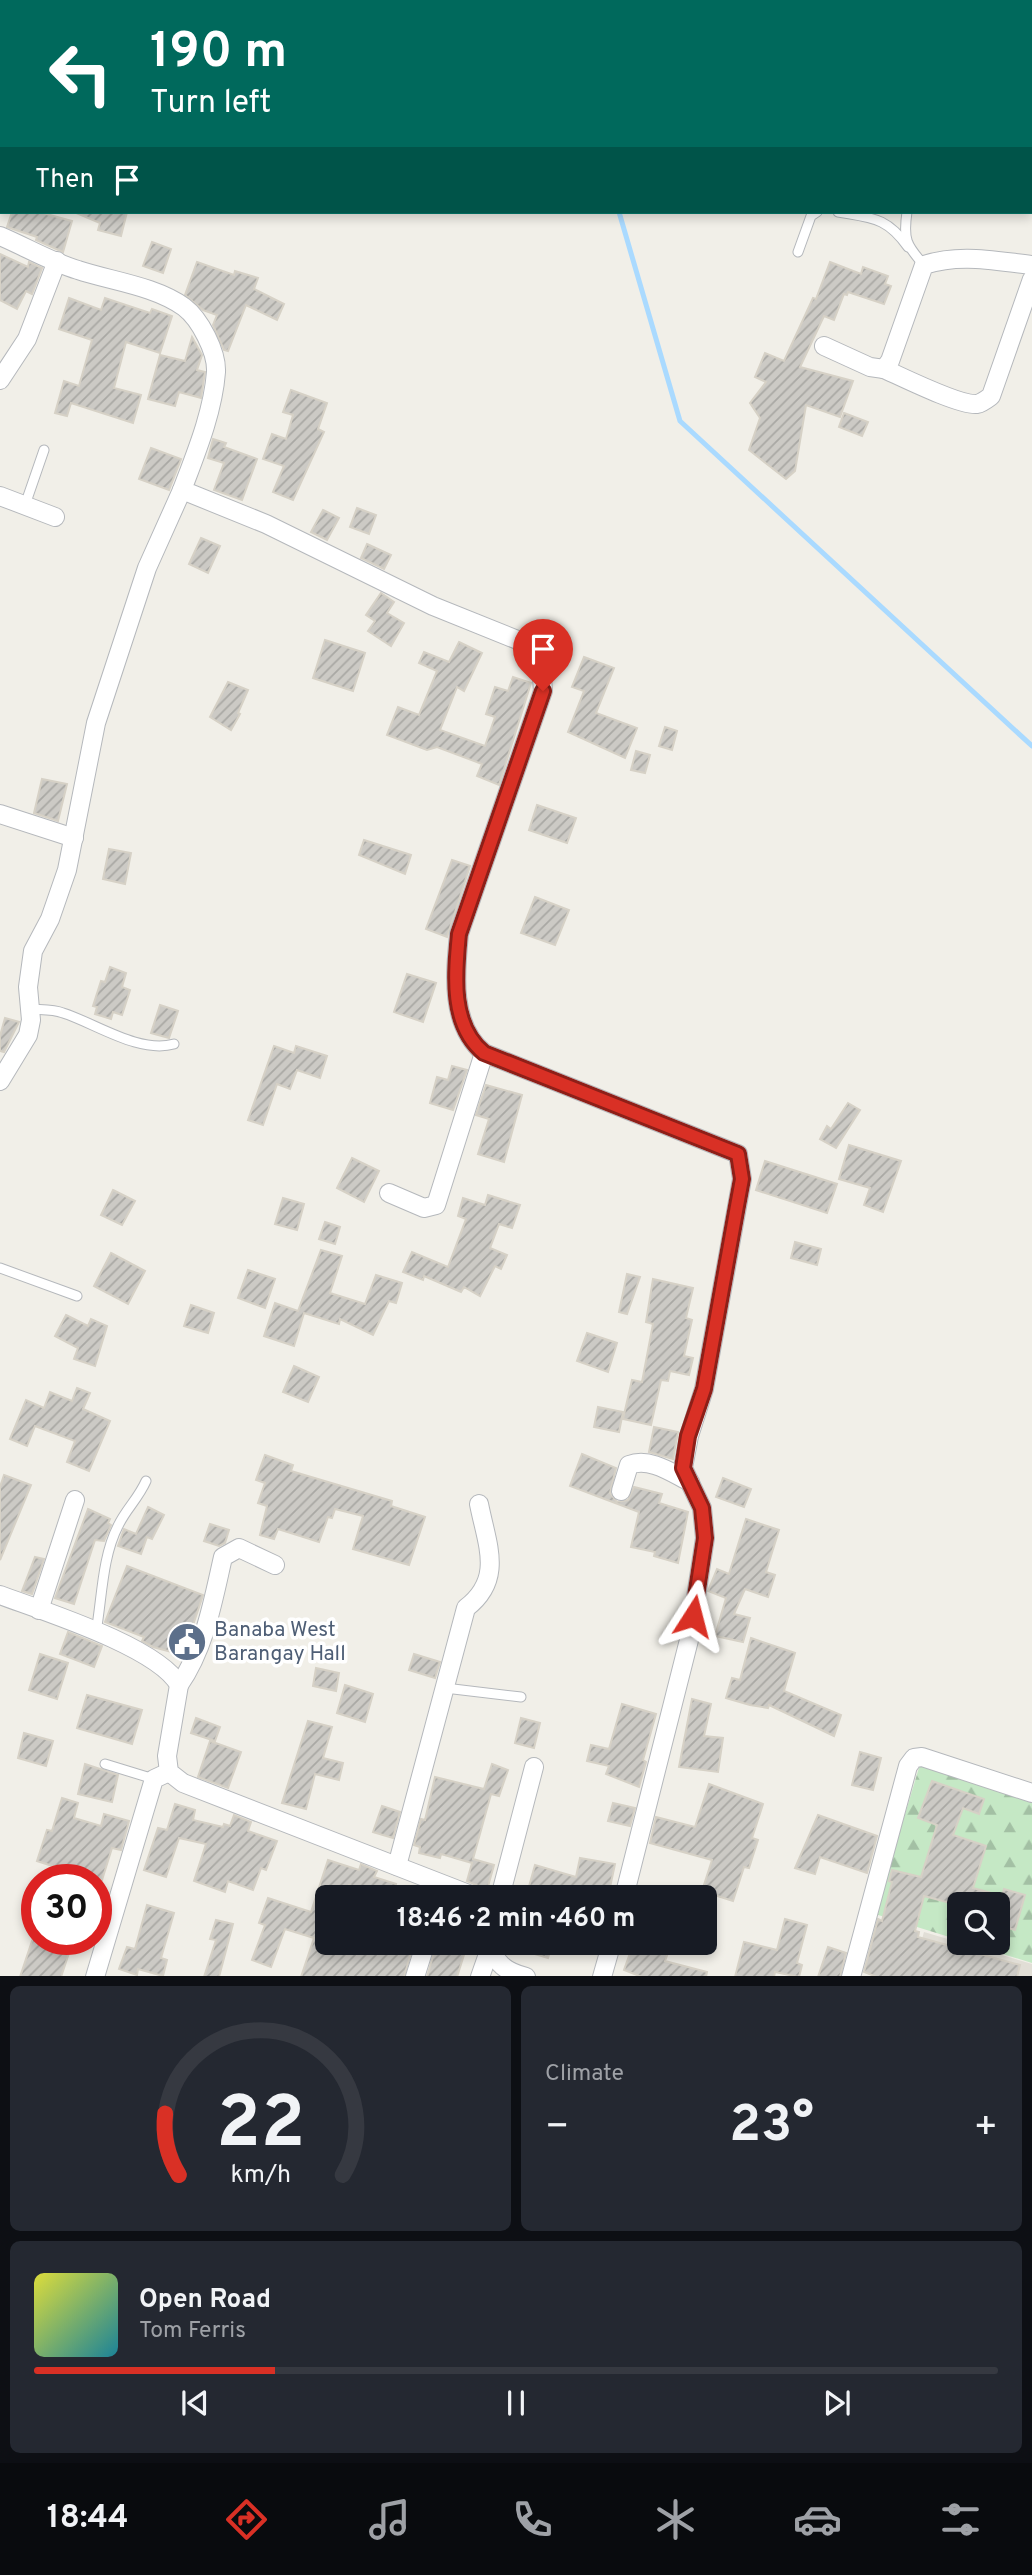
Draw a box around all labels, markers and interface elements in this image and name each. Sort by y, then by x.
text: 190 m [150,23,287,85]
icon: left [35,28,126,119]
text: Turn left [150,84,271,124]
icon: arrive [108,161,146,199]
text: Then [35,164,94,197]
pin [513,619,573,691]
icon: arrive [524,630,562,668]
position arrow [656,1579,730,1653]
place label: Banaba West Barangay Hall [214,1617,346,1668]
public building icon: Banaba West Barangay Hall [166,1621,208,1663]
speed limit sign: 30 [21,1864,112,1955]
map controls [947,1892,1010,1955]
button: search [947,1892,1010,1955]
text: 18:46 · 2 min · 460 m [397,1903,635,1936]
text: Climate [545,2060,624,2089]
text: 22 [216,2081,305,2173]
text: 23° [729,2094,814,2160]
text: − [545,2104,570,2153]
text: + [973,2104,998,2153]
text: km/h [230,2159,291,2191]
text: Open Road [139,2284,271,2317]
text: Tom Ferris [139,2317,246,2346]
icon: previous [176,2384,214,2422]
icon: pause [497,2384,535,2422]
icon: next [818,2384,856,2422]
icon: directions [222,2495,271,2544]
icon: music [365,2495,414,2544]
icon: phone [508,2495,557,2544]
icon: climate [651,2495,700,2544]
icon: car [793,2495,842,2544]
icon: filters [936,2495,985,2544]
text: 18:44 [47,2499,129,2539]

